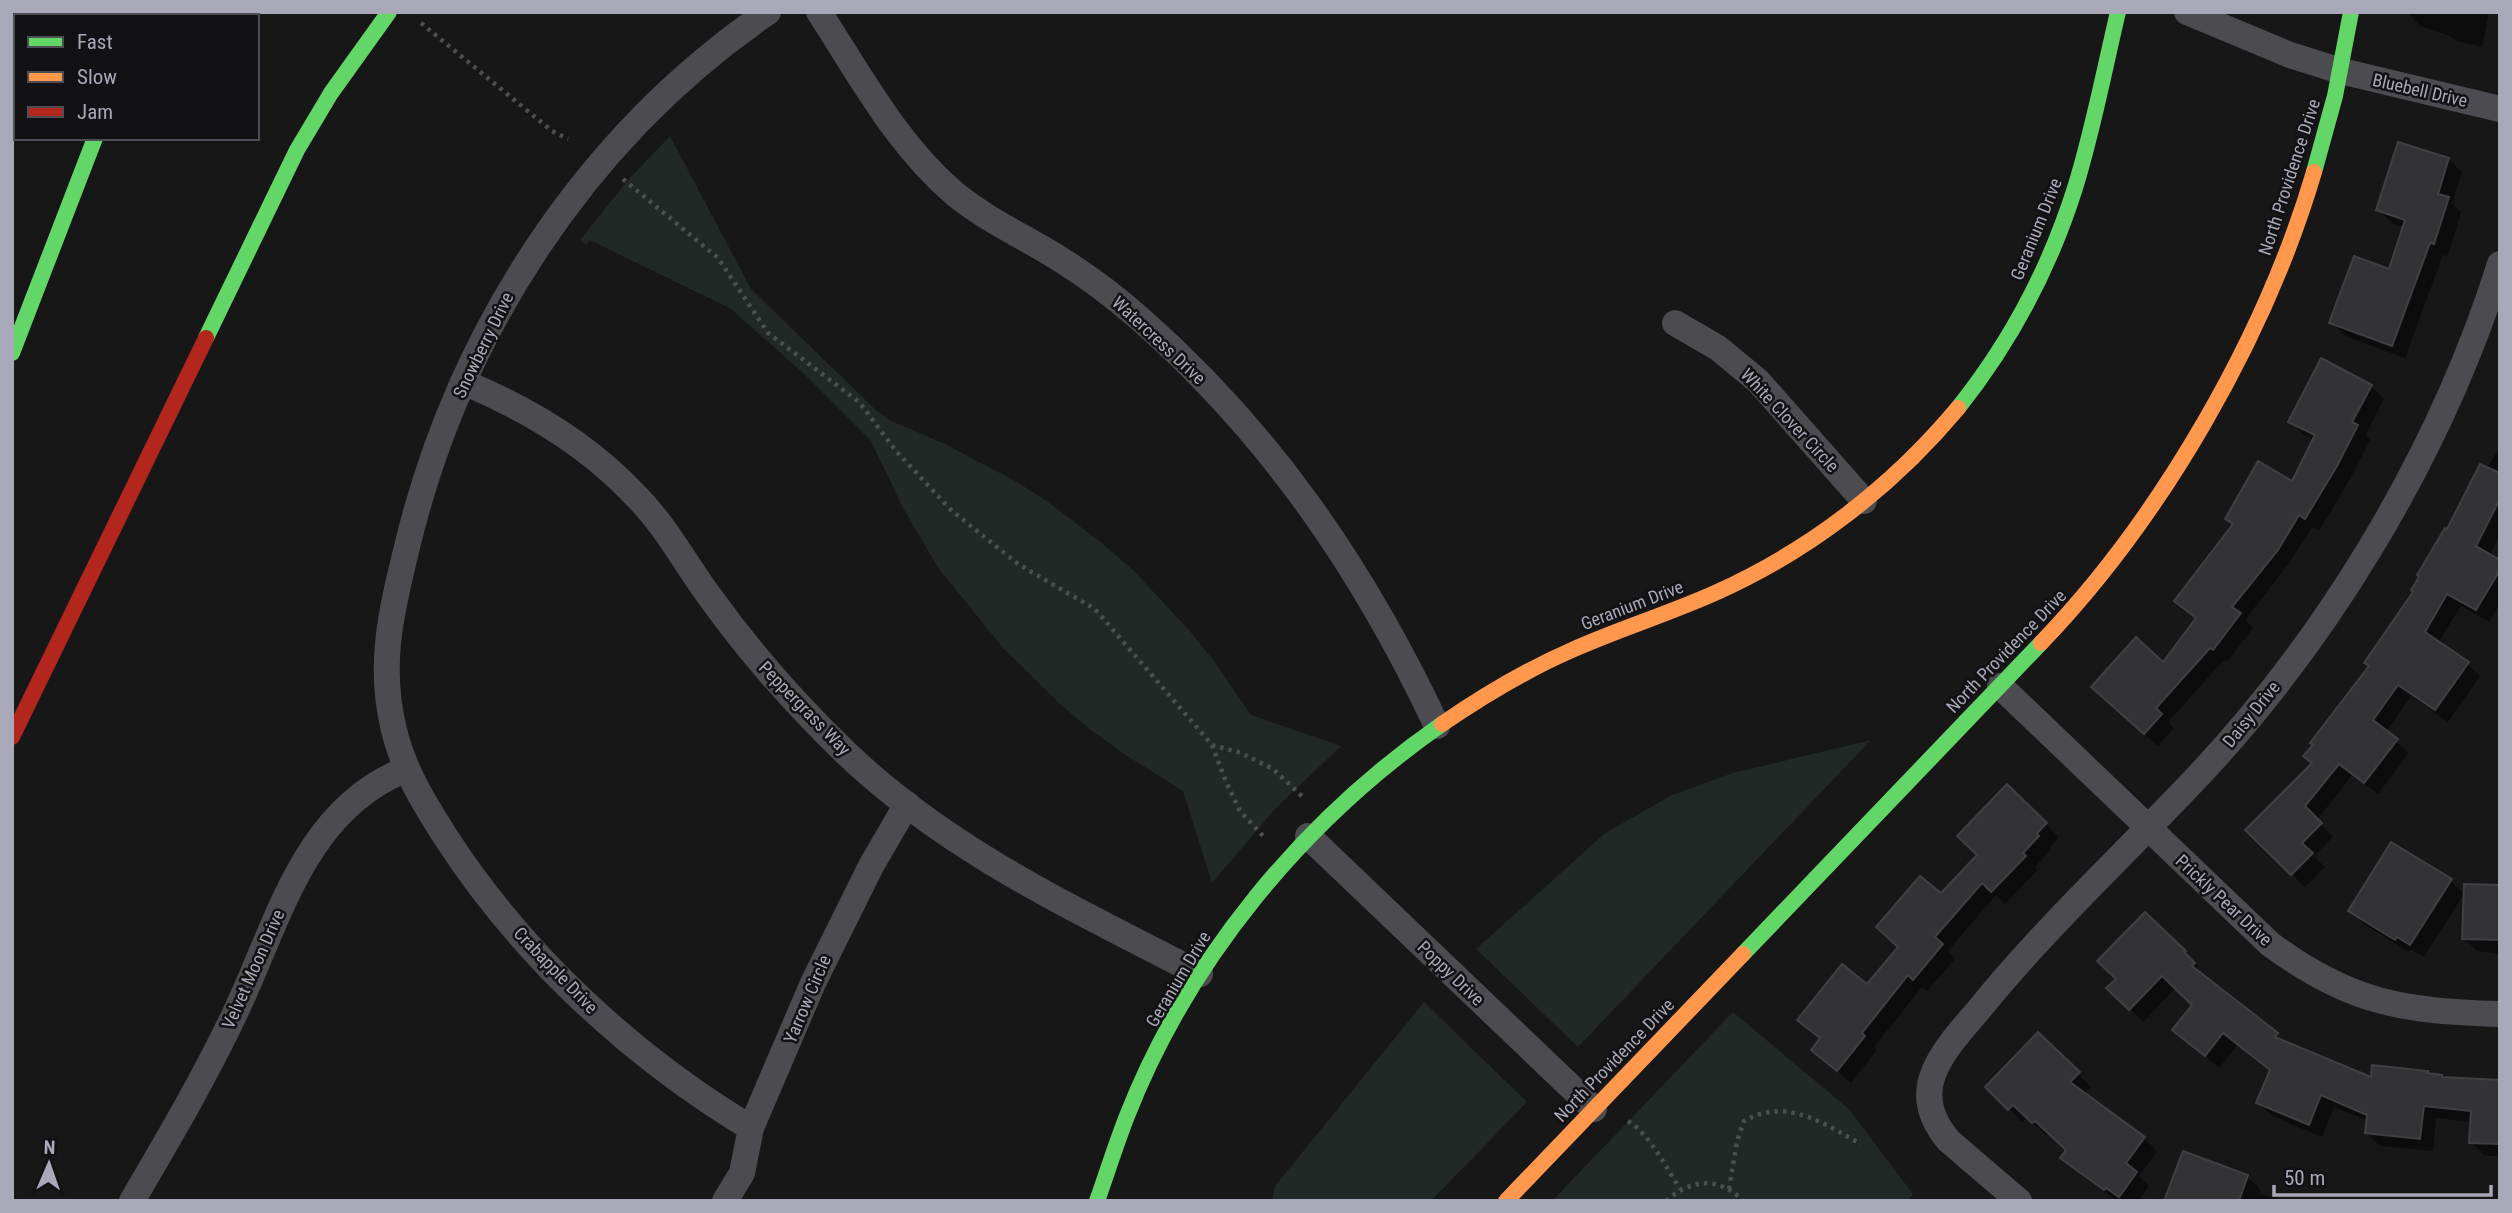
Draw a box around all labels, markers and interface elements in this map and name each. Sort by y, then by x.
legend [14,14,259,140]
text: Fast [77,30,113,54]
text: Slow [77,65,117,89]
street label: Bluebell Drive [2371,69,2469,111]
street label: North Providence Drive [2254,96,2324,258]
text: Jam [77,100,113,124]
street label: Geranium Drive [2006,175,2066,283]
street label: Snowberry Drive [448,289,518,401]
street label: Watercress Drive [1108,292,1210,388]
street label: White Clover Circle [1737,364,1843,476]
street label: Geranium Drive [1578,576,1686,634]
street label: North Providence Drive [1942,585,2070,717]
street label: Peppergrass Way [755,657,855,760]
street label: Daisy Drive [2218,677,2284,751]
street label: Prickly Pear Drive [2171,850,2277,950]
street label: Velvet Moon Drive [217,906,289,1032]
street label: Crabapple Drive [510,922,602,1018]
street label: Geranium Drive [1141,927,1215,1031]
street label: Poppy Drive [1413,936,1489,1010]
street label: Yarrow Circle [779,952,835,1046]
street label: North Providence Drive [1550,994,1678,1126]
north arrow [14,1129,84,1199]
text: N [43,1136,56,1159]
scale bar [2274,1154,2491,1198]
text: 50 m [2284,1166,2325,1190]

